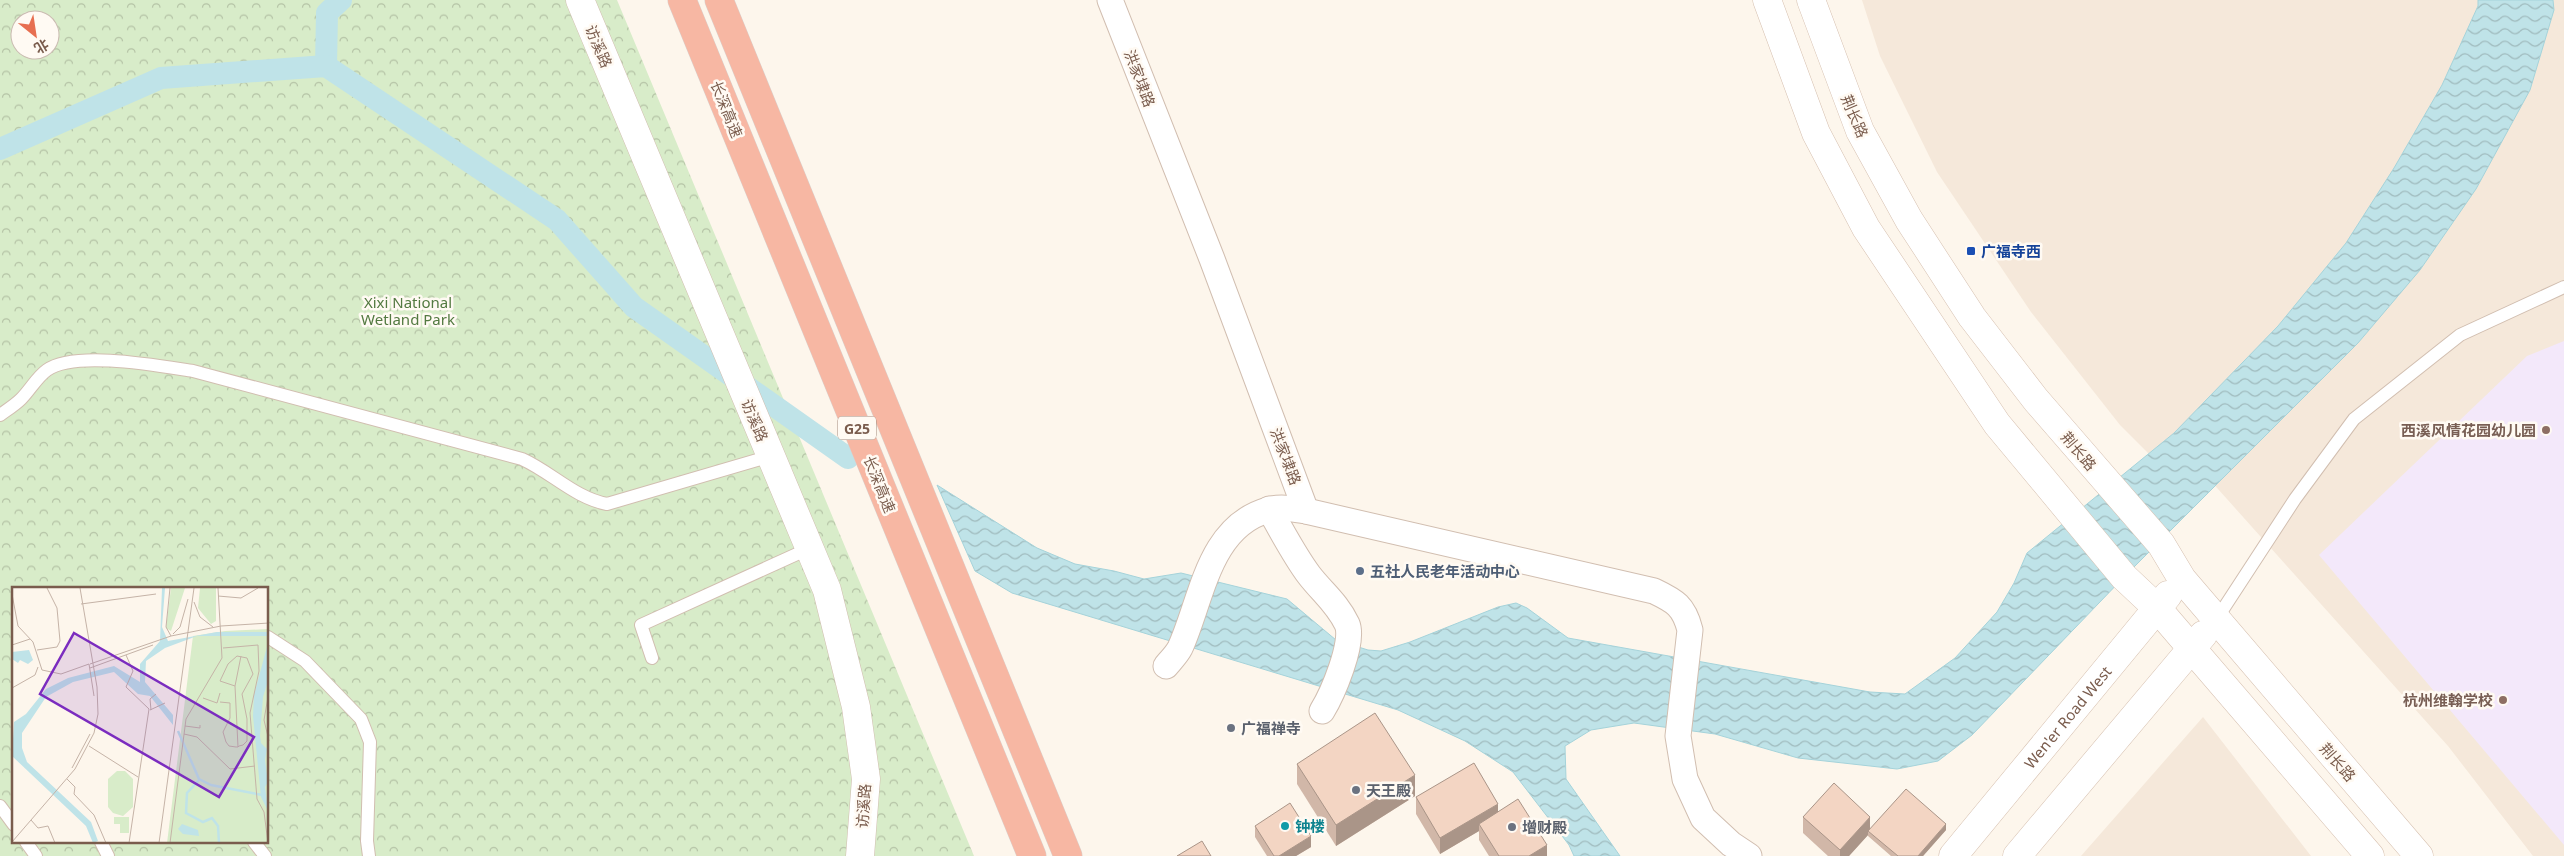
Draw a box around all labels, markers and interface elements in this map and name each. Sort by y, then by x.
north arrow [10,10,60,60]
street label: 访溪路 [581,21,617,71]
text: 北 [31,35,53,58]
street label: 洪家埭路 [1120,46,1160,110]
street label: 长深高速 [706,77,748,141]
street label: 荆长路 [1837,91,1873,141]
place label: 广福寺西 [1981,241,2041,261]
marker: 广福寺西 [1965,245,1977,257]
park label: Xixi National Wetland Park [361,292,455,329]
street label: 访溪路 [737,395,773,445]
road number: G25 [838,416,876,439]
place label: 西溪风情花园幼儿园 [2401,420,2536,440]
street label: 洪家埭路 [1266,424,1306,488]
marker: 西溪风情花园幼儿园 [2540,424,2552,436]
street label: 荆长路 [2057,427,2101,475]
street label: 长深高速 [859,452,901,516]
place label: 五社人民老年活动中心 [1370,561,1520,581]
marker: 五社人民老年活动中心 [1354,565,1366,577]
inset map [12,587,269,844]
street label: Wen'er Road West [2019,661,2116,772]
place label: 杭州维翰学校 [2403,690,2493,710]
marker: 杭州维翰学校 [2497,694,2509,706]
place label: 广福禅寺 [1241,718,1301,738]
marker: 广福禅寺 [1225,722,1237,734]
street label: 荆长路 [2316,738,2360,786]
place label: 天王殿 [1366,780,1411,800]
street label: 访溪路 [851,783,875,829]
marker: 天王殿 [1350,784,1362,796]
place label: 钟楼 [1295,816,1325,836]
place label: 增财殿 [1522,817,1567,837]
marker: 钟楼 [1279,820,1291,832]
marker: 增财殿 [1506,821,1518,833]

